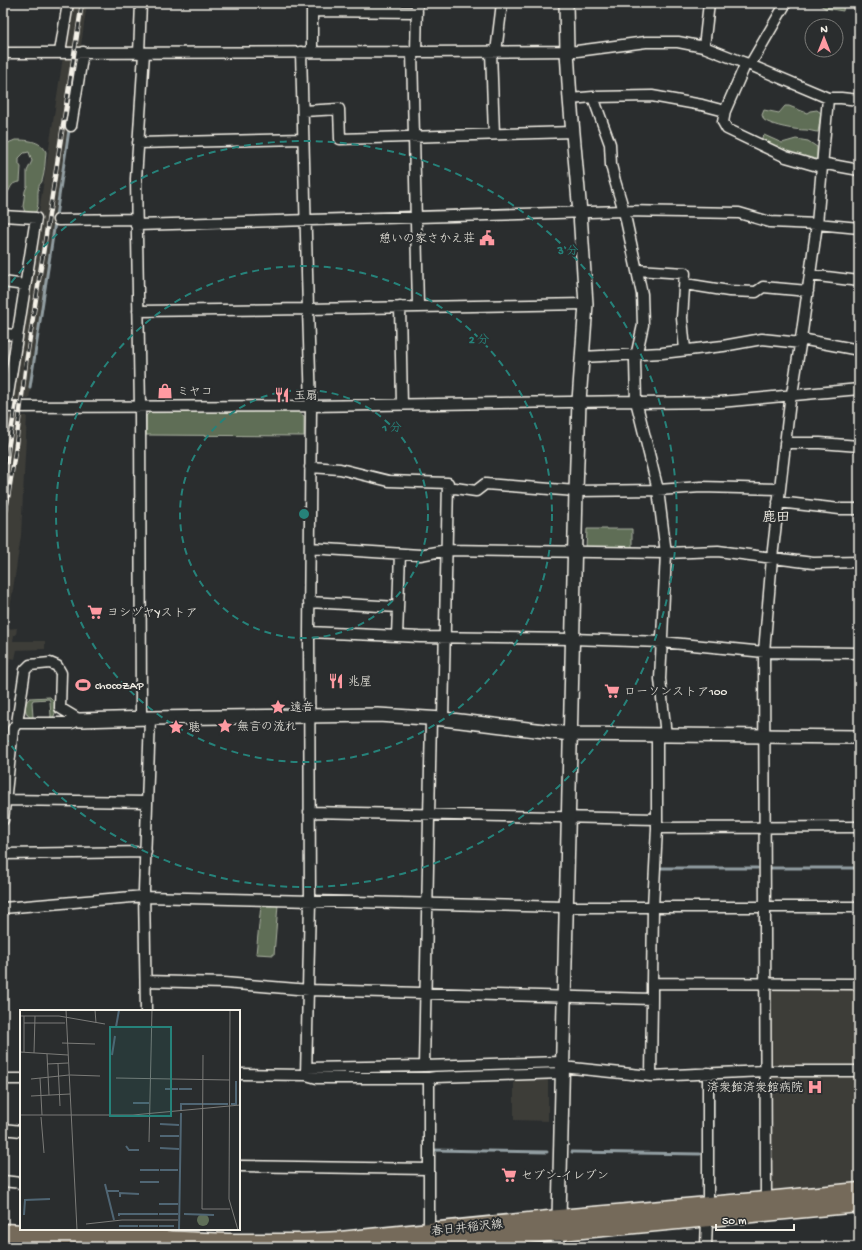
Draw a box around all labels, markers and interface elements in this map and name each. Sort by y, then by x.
north arrow [804,18,844,58]
text: N [820,24,828,36]
public building icon: 憩いの家さかえ荘 [478,229,496,247]
place label: 憩いの家さかえ荘 [379,232,475,247]
text: 3 分 [556,244,579,259]
text: 2 分 [469,333,489,348]
shop icon: ミヤコ [156,382,174,400]
place label: ミヤコ [177,386,213,400]
restaurant icon: 玉扇 [273,386,291,404]
place label: 玉扇 [294,389,318,404]
text: 1 分 [381,421,402,436]
centre of rings [297,507,311,521]
district label: 鹿田 [762,510,790,527]
supermarket icon: ヨシヅヤYストア [86,603,104,621]
place label: ヨシヅヤYストア [107,606,198,621]
restaurant icon: 兆屋 [327,672,345,690]
place label: 兆屋 [348,675,372,690]
sports icon: chocoZAP [74,676,92,694]
place label: chocoZAP [95,680,144,694]
supermarket icon: ローソンストア100 [603,682,621,700]
place label: ローソンストア100 [624,686,728,700]
place icon: 遠音 [269,698,287,716]
place label: 遠音 [290,701,314,716]
place icon: 無言の流れ [216,717,234,735]
place icon: 聴 [167,718,185,736]
place label: 無言の流れ [237,720,297,735]
place label: 聴 [188,721,200,736]
inset map [20,1010,240,1230]
hospital icon: 済衆館済衆館病院 [806,1078,824,1096]
place label: 済衆館済衆館病院 [707,1081,803,1096]
supermarket icon: セブン-イレブン [500,1166,518,1184]
place label: セブン-イレブン [521,1169,609,1184]
scale bar [716,1206,794,1232]
text: 50 m [722,1215,747,1229]
street label: 春日井稲沢線 [431,1217,504,1240]

